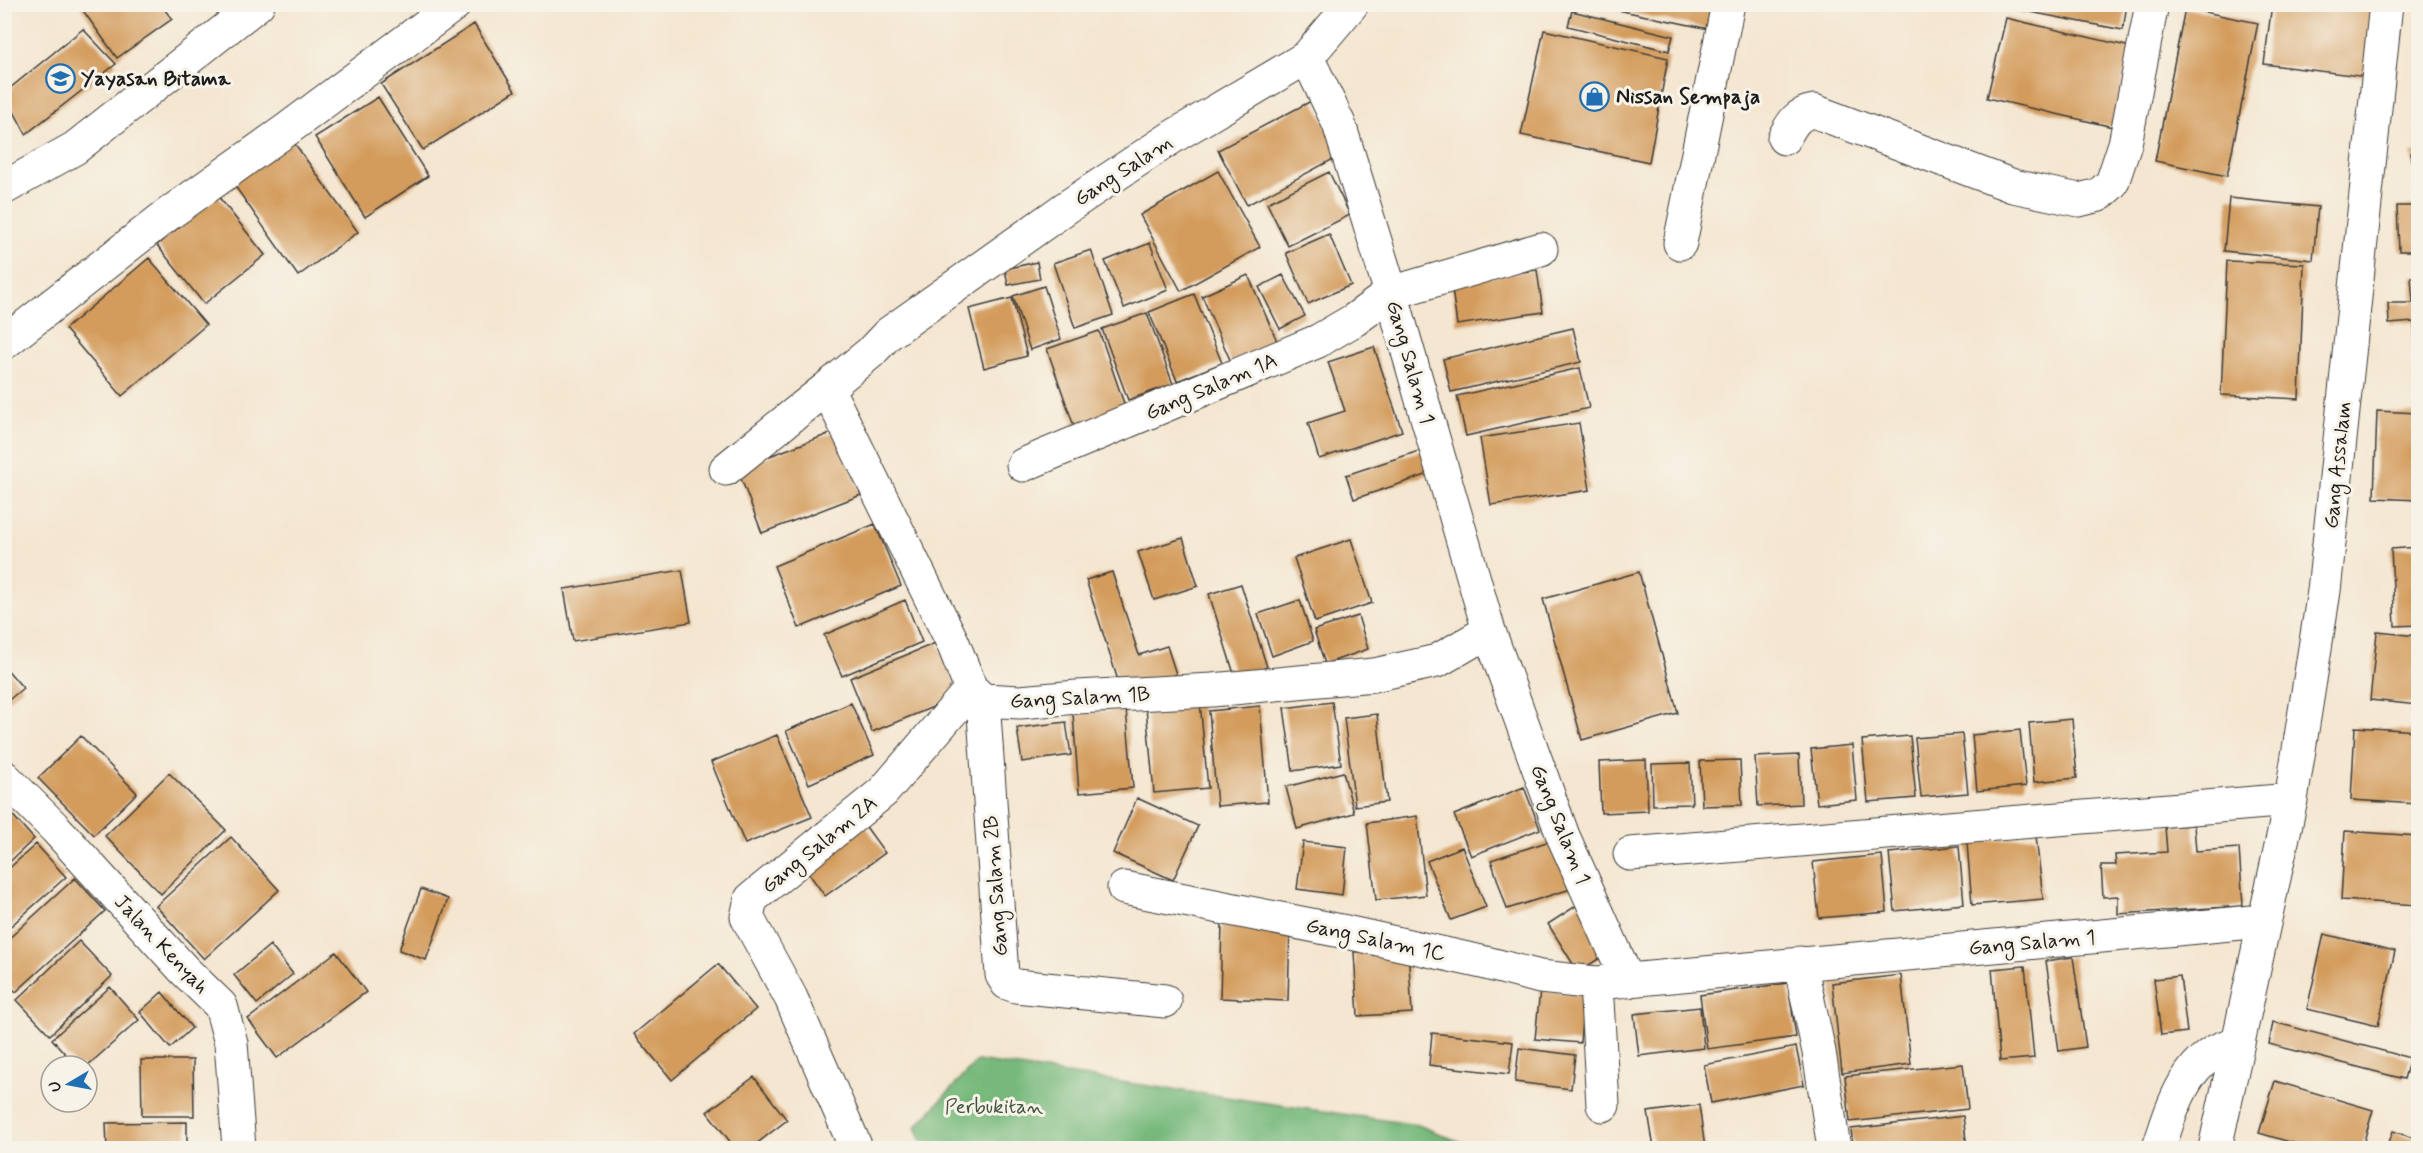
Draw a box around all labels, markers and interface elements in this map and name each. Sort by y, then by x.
school or university icon: Yayasan Bitama [44,62,76,94]
place label: Yayasan Bitama [81,65,232,93]
shop icon: Nissan Sempaja [1579,80,1611,112]
place label: Nissan Sempaja [1616,83,1760,111]
street label: Gang Salam [1069,129,1179,214]
street label: Gang Salam 1 [1378,297,1441,428]
street label: Gang Salam 1A [1141,347,1282,428]
street label: Gang Assalam [2317,400,2360,530]
street label: Gang Salam 1B [1009,680,1151,717]
street label: Gang Salam 1 [1522,760,1597,889]
street label: Gang Salam 2A [756,789,884,901]
street label: Gang Salam 2B [977,814,1016,957]
street label: Jalan Kenyah [108,889,215,1001]
street label: Gang Salam 1C [1303,912,1448,969]
street label: Gang Salam 1 [1968,924,2097,963]
north arrow [39,1054,99,1114]
text: U [44,1079,67,1093]
park label: Perbukitan [945,1093,1044,1121]

